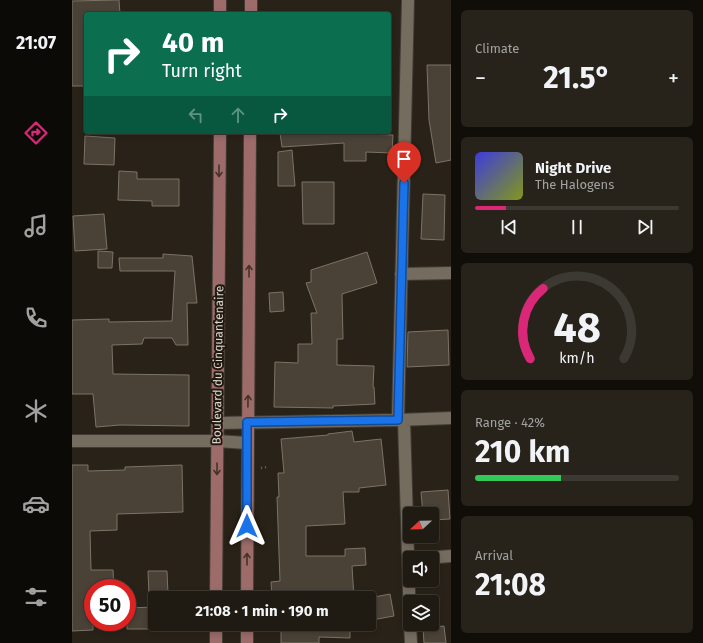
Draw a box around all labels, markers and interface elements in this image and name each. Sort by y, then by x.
text: 40 m [162,26,225,59]
icon: right [96,28,148,80]
text: 21:07 [16,32,56,54]
text: Climate [475,41,519,56]
text: Turn right [162,60,242,82]
text: 21.5° [543,60,611,96]
text: − [475,65,486,92]
text: + [668,65,679,92]
icon: left [185,104,207,126]
icon: ahead [227,104,249,126]
icon: right [269,104,291,126]
icon: directions [22,119,50,147]
pin [387,142,421,183]
icon: arrive [393,148,415,170]
text: Night Drive [535,159,611,177]
one-way arrow [215,164,223,177]
text: The Halogens [535,177,614,192]
icon: music [22,212,50,240]
icon: previous [498,216,520,238]
icon: pause [566,216,588,238]
icon: next [634,216,656,238]
one-way arrow [245,265,253,278]
street label: Boulevard du Cinquantenaire [210,286,226,444]
text: 48 [553,303,601,353]
icon: phone [22,304,50,332]
text: km/h [559,350,595,367]
one-way arrow [244,395,252,408]
icon: climate [22,397,50,425]
text: Range · 42% [475,415,545,430]
text: 210 km [475,434,570,470]
one-way arrow [213,462,221,475]
icon: car [22,490,50,518]
position arrow [226,505,268,547]
north arrow [403,507,439,543]
map controls [403,507,439,631]
text: Arrival [475,548,513,563]
button: sound [403,551,439,587]
one-way arrow [243,553,251,566]
text: 21:08 [475,567,546,603]
speed limit sign: 50 [84,579,136,631]
icon: filters [22,583,50,611]
button: layers [403,595,439,631]
text: 21:08 · 1 min · 190 m [195,602,329,620]

